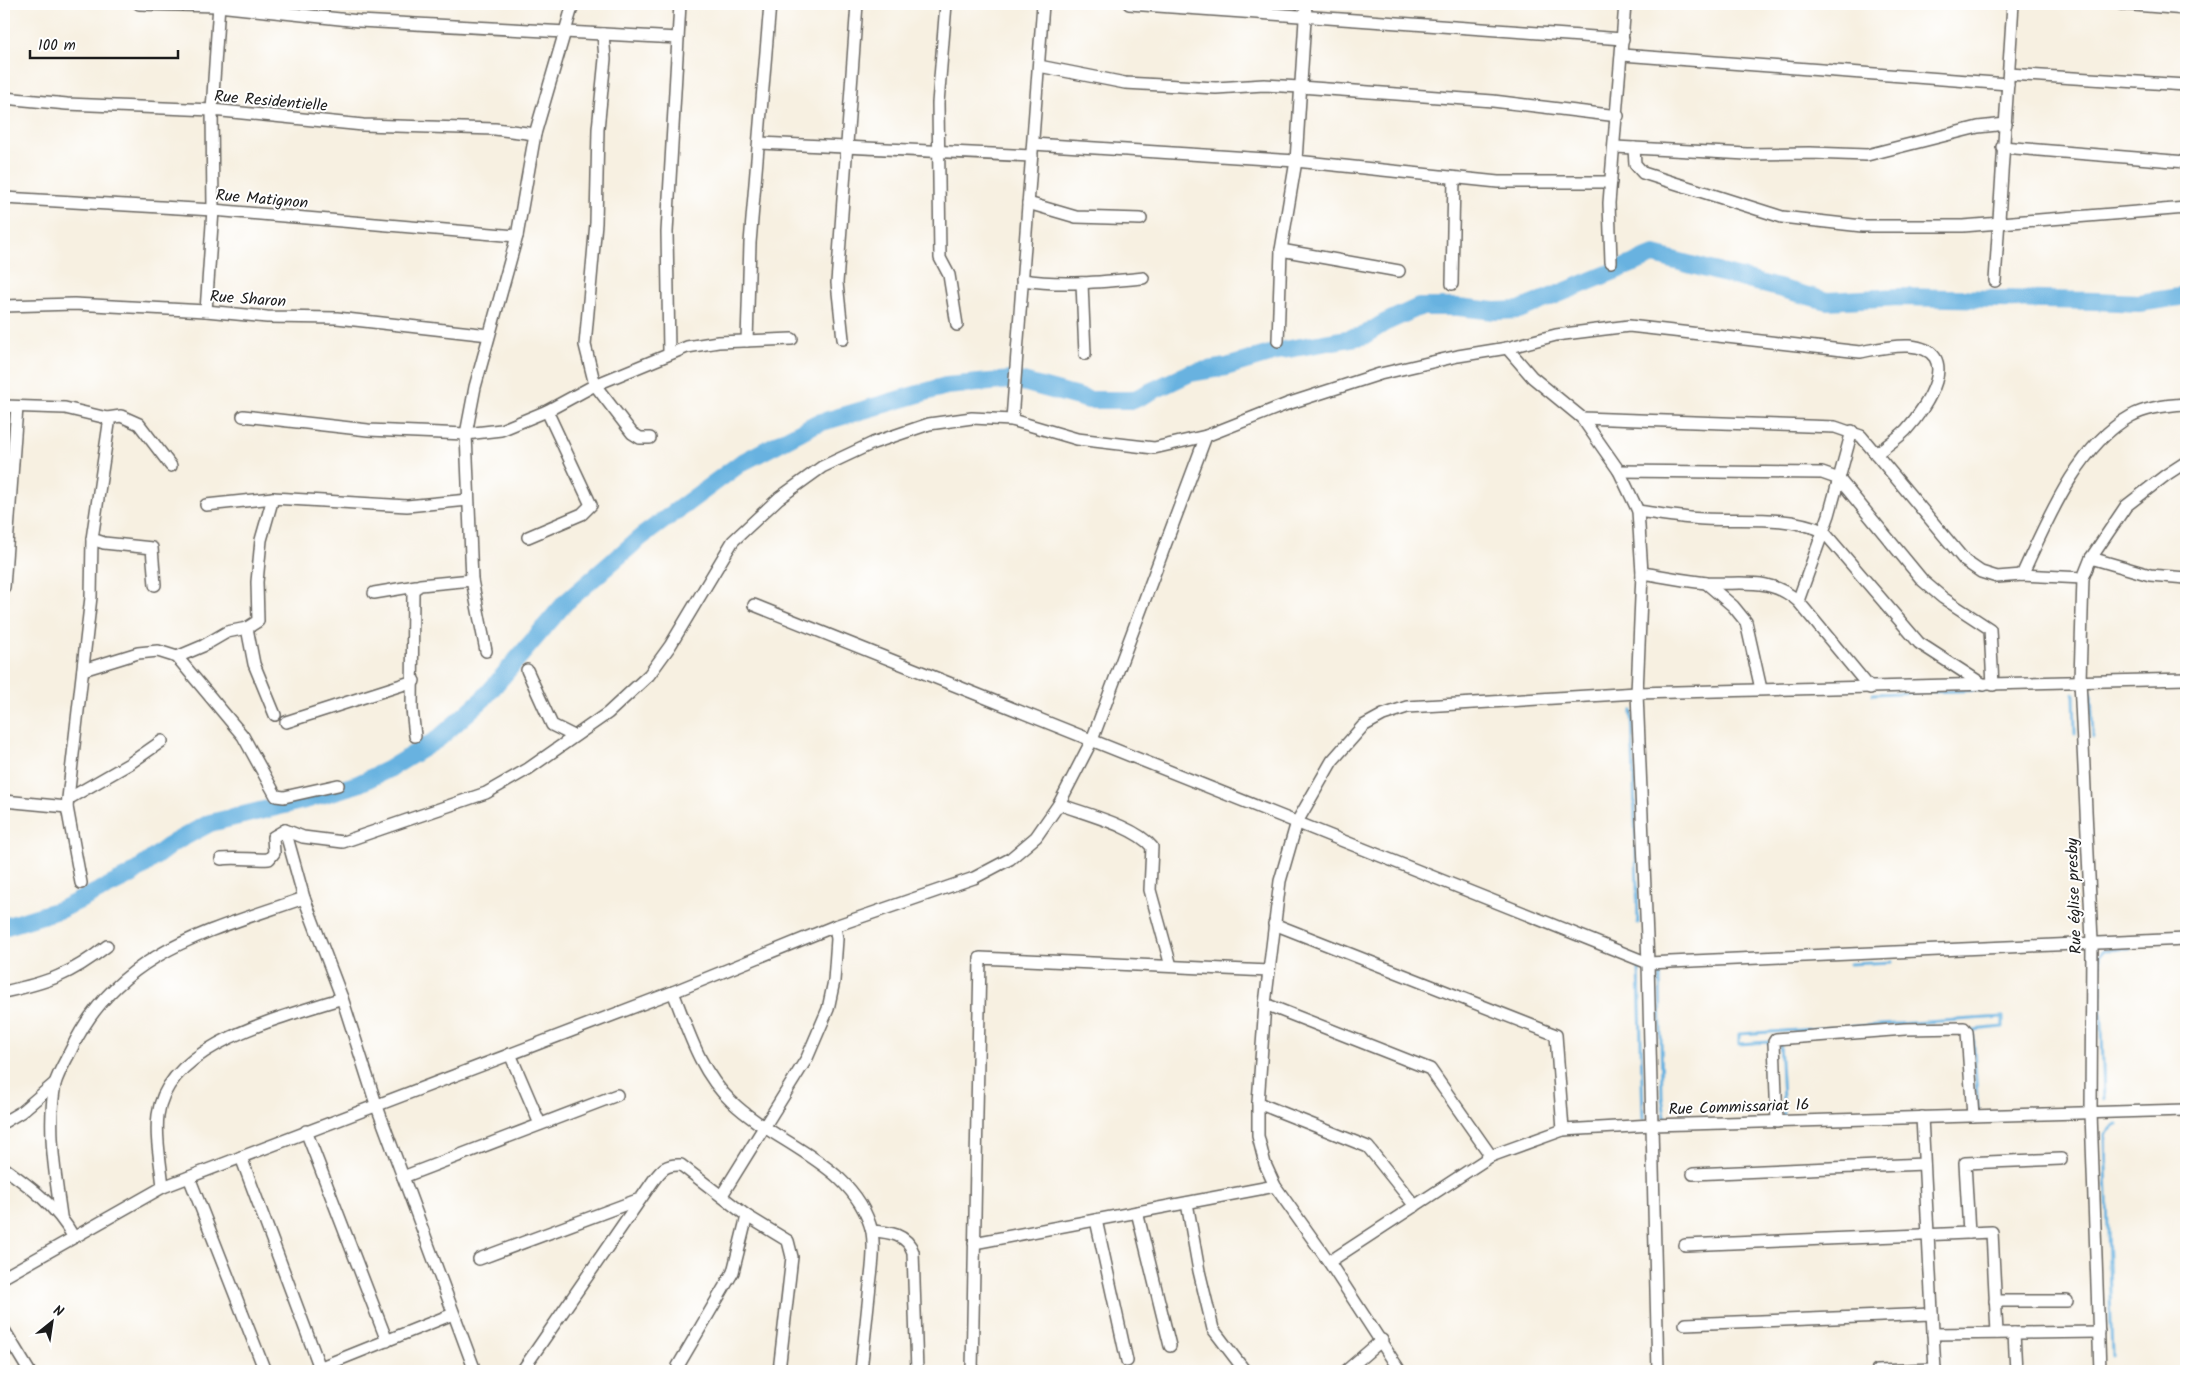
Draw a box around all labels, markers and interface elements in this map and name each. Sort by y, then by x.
scale bar [30,28,178,60]
text: 100 m [38,34,76,58]
street label: Rue Residentielle [213,84,329,119]
street label: Rue Matignon [215,183,309,216]
street label: Rue Sharon [209,284,287,315]
street label: Rue église presby [2060,837,2089,954]
street label: Rue Commissariat 16 [1668,1093,1810,1122]
north arrow [28,1298,78,1348]
text: N [49,1300,67,1323]

